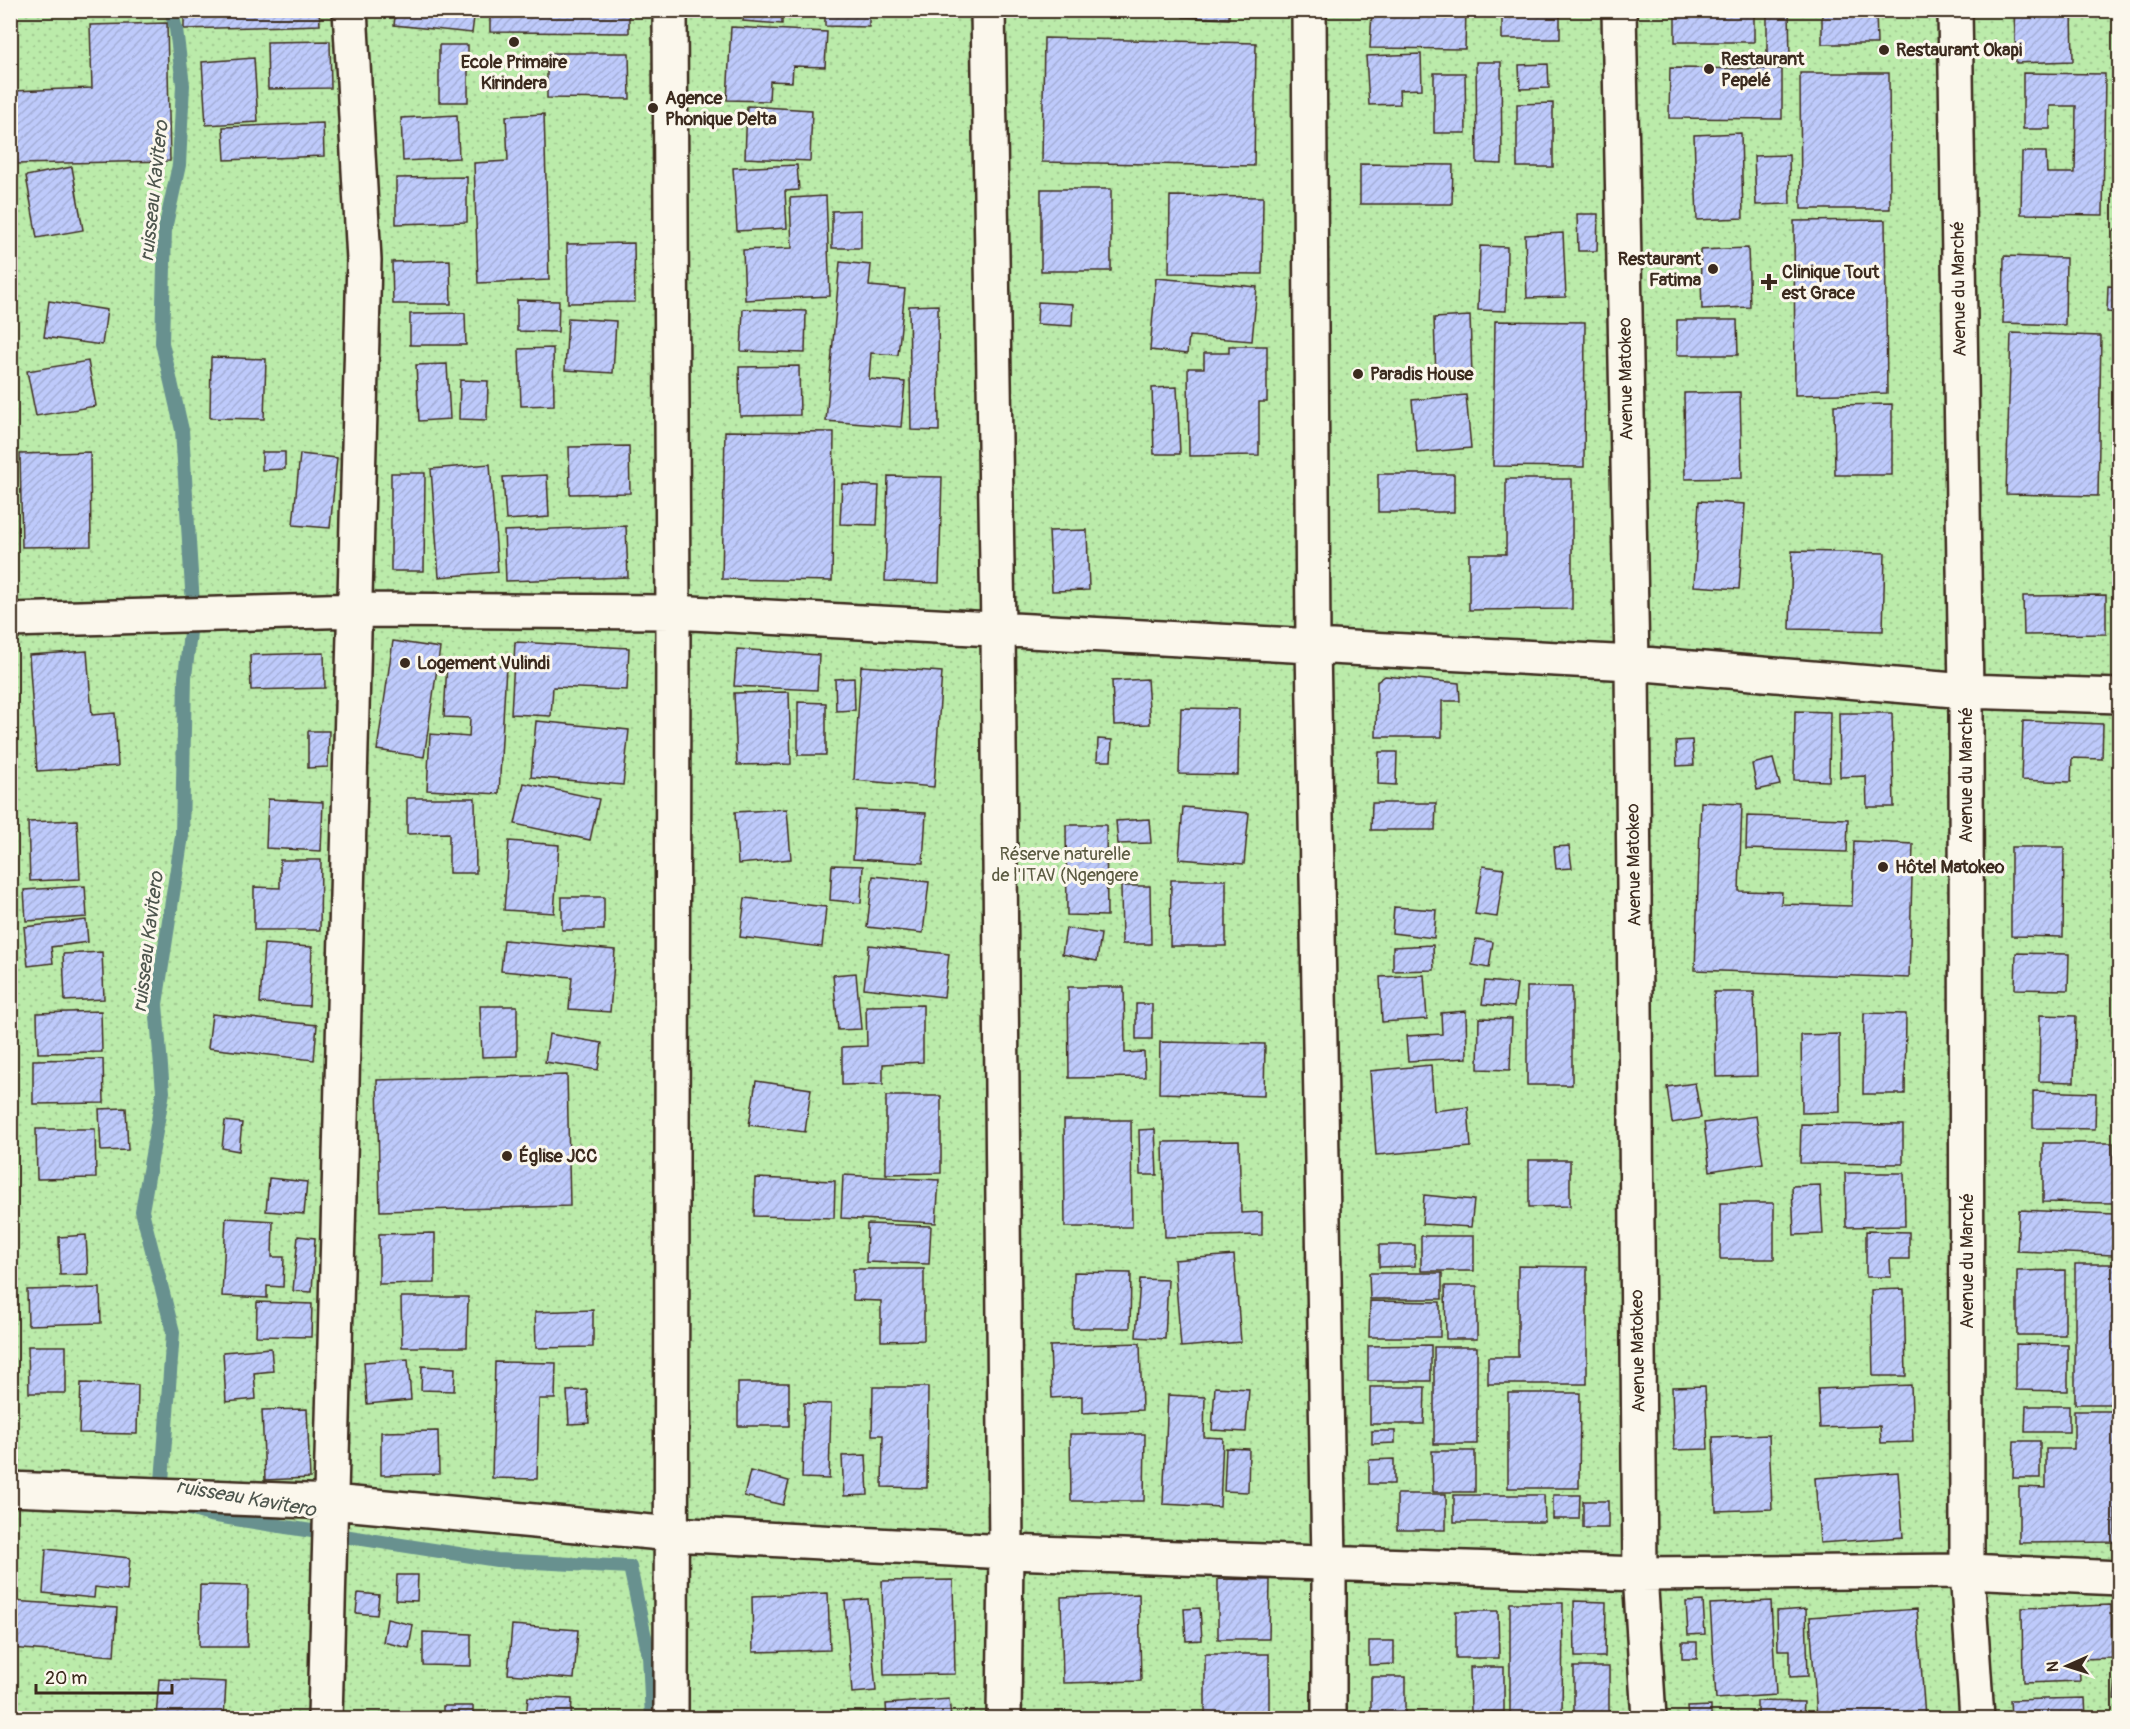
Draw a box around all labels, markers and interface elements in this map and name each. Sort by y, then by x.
marker: Ecole Primaire Kirindera [507,35,521,49]
place label: Restaurant Okapi [1896,39,2022,62]
marker: Restaurant Okapi [1877,43,1891,57]
place label: Restaurant Pepelé [1721,48,1805,92]
place label: Ecole Primaire Kirindera [461,51,568,95]
marker: Restaurant Pepelé [1702,62,1716,76]
place label: Agence Phonique Delta [665,87,777,131]
marker: Agence Phonique Delta [646,101,660,115]
water label: ruisseau Kavitero [134,118,174,262]
street label: Avenue du Marché [1946,221,1972,357]
place label: Restaurant Fatima [1618,248,1702,292]
place label: Clinique Tout est Grace [1781,261,1880,305]
marker: Restaurant Fatima [1706,262,1720,276]
marker: Clinique Tout est Grace [1760,273,1778,291]
street label: Avenue Matokeo [1613,317,1639,441]
place label: Paradis House [1370,363,1475,386]
marker: Paradis House [1351,367,1365,381]
place label: Logement Vulindi [417,652,550,675]
marker: Logement Vulindi [398,656,412,670]
street label: Avenue du Marché [1955,707,1978,843]
street label: Avenue Matokeo [1621,803,1647,927]
park label: Réserve naturelle de l'ITAV (Ngengere [992,843,1139,887]
place label: Hôtel Matokeo [1895,856,2005,879]
marker: Hôtel Matokeo [1876,860,1890,874]
water label: ruisseau Kavitero [127,869,169,1014]
place label: Église JCC [519,1145,597,1168]
marker: Église JCC [500,1149,514,1163]
street label: Avenue du Marché [1956,1193,1979,1329]
street label: Avenue Matokeo [1625,1289,1651,1413]
water label: ruisseau Kavitero [174,1473,319,1523]
north arrow [2037,1636,2097,1696]
scale bar [36,1657,172,1695]
text: N [2043,1661,2063,1673]
text: 20 m [45,1667,87,1690]

